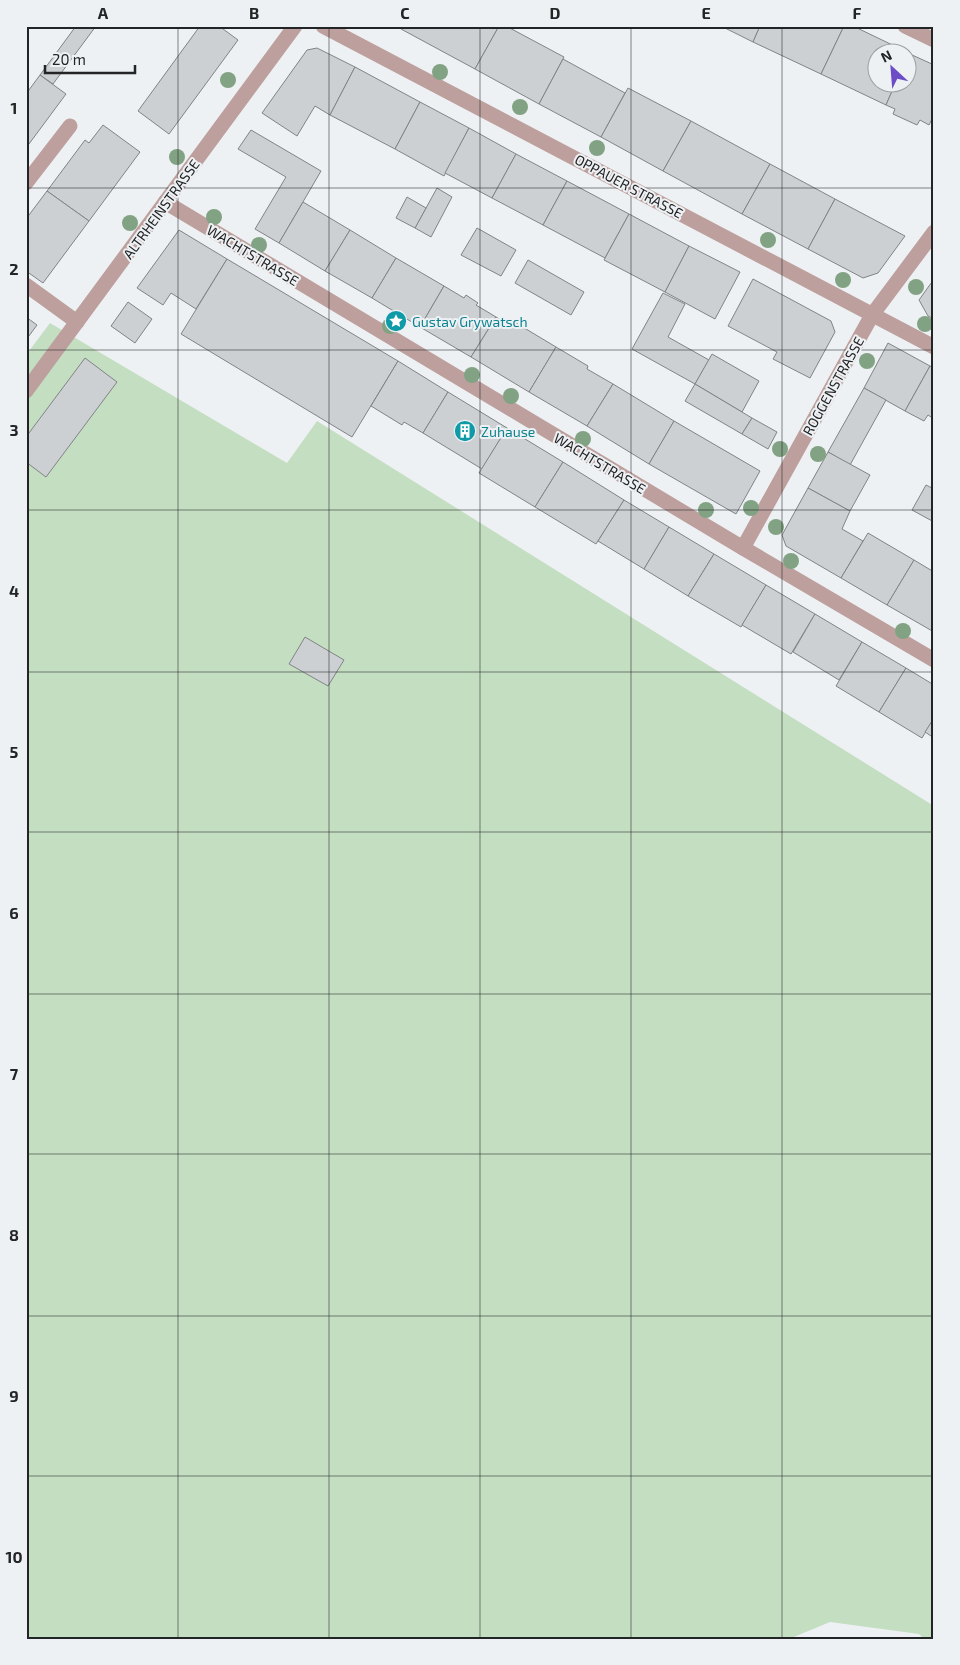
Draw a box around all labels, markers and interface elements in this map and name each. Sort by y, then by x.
text: A [98,3,109,22]
text: B [249,3,259,22]
text: C [400,3,410,22]
text: D [550,3,561,22]
text: E [701,3,711,22]
text: F [853,3,862,22]
scale bar [45,42,135,74]
north arrow [868,42,918,92]
text: N [878,46,894,66]
text: 20 m [52,50,86,68]
text: 1 [11,98,17,117]
street label: OPPAUER STRASSE [572,150,686,222]
street label: ALTRHEINSTRASSE [119,156,203,262]
street label: WACHTSTRASSE [204,221,302,289]
text: 2 [9,259,19,278]
place icon: Gustav Grywatsch [384,309,408,333]
place label: Gustav Grywatsch [412,313,528,330]
street label: ROGGENSTRASSE [799,334,867,438]
building icon: Zuhause [453,419,477,443]
text: 3 [9,420,19,439]
place label: Zuhause [481,423,535,440]
street label: WACHTSTRASSE [551,429,649,497]
text: 4 [9,581,19,600]
text: 5 [10,742,19,761]
text: 6 [9,903,19,922]
text: 7 [10,1064,19,1083]
text: 8 [9,1225,19,1244]
text: 9 [9,1386,19,1405]
text: 10 [5,1547,23,1566]

